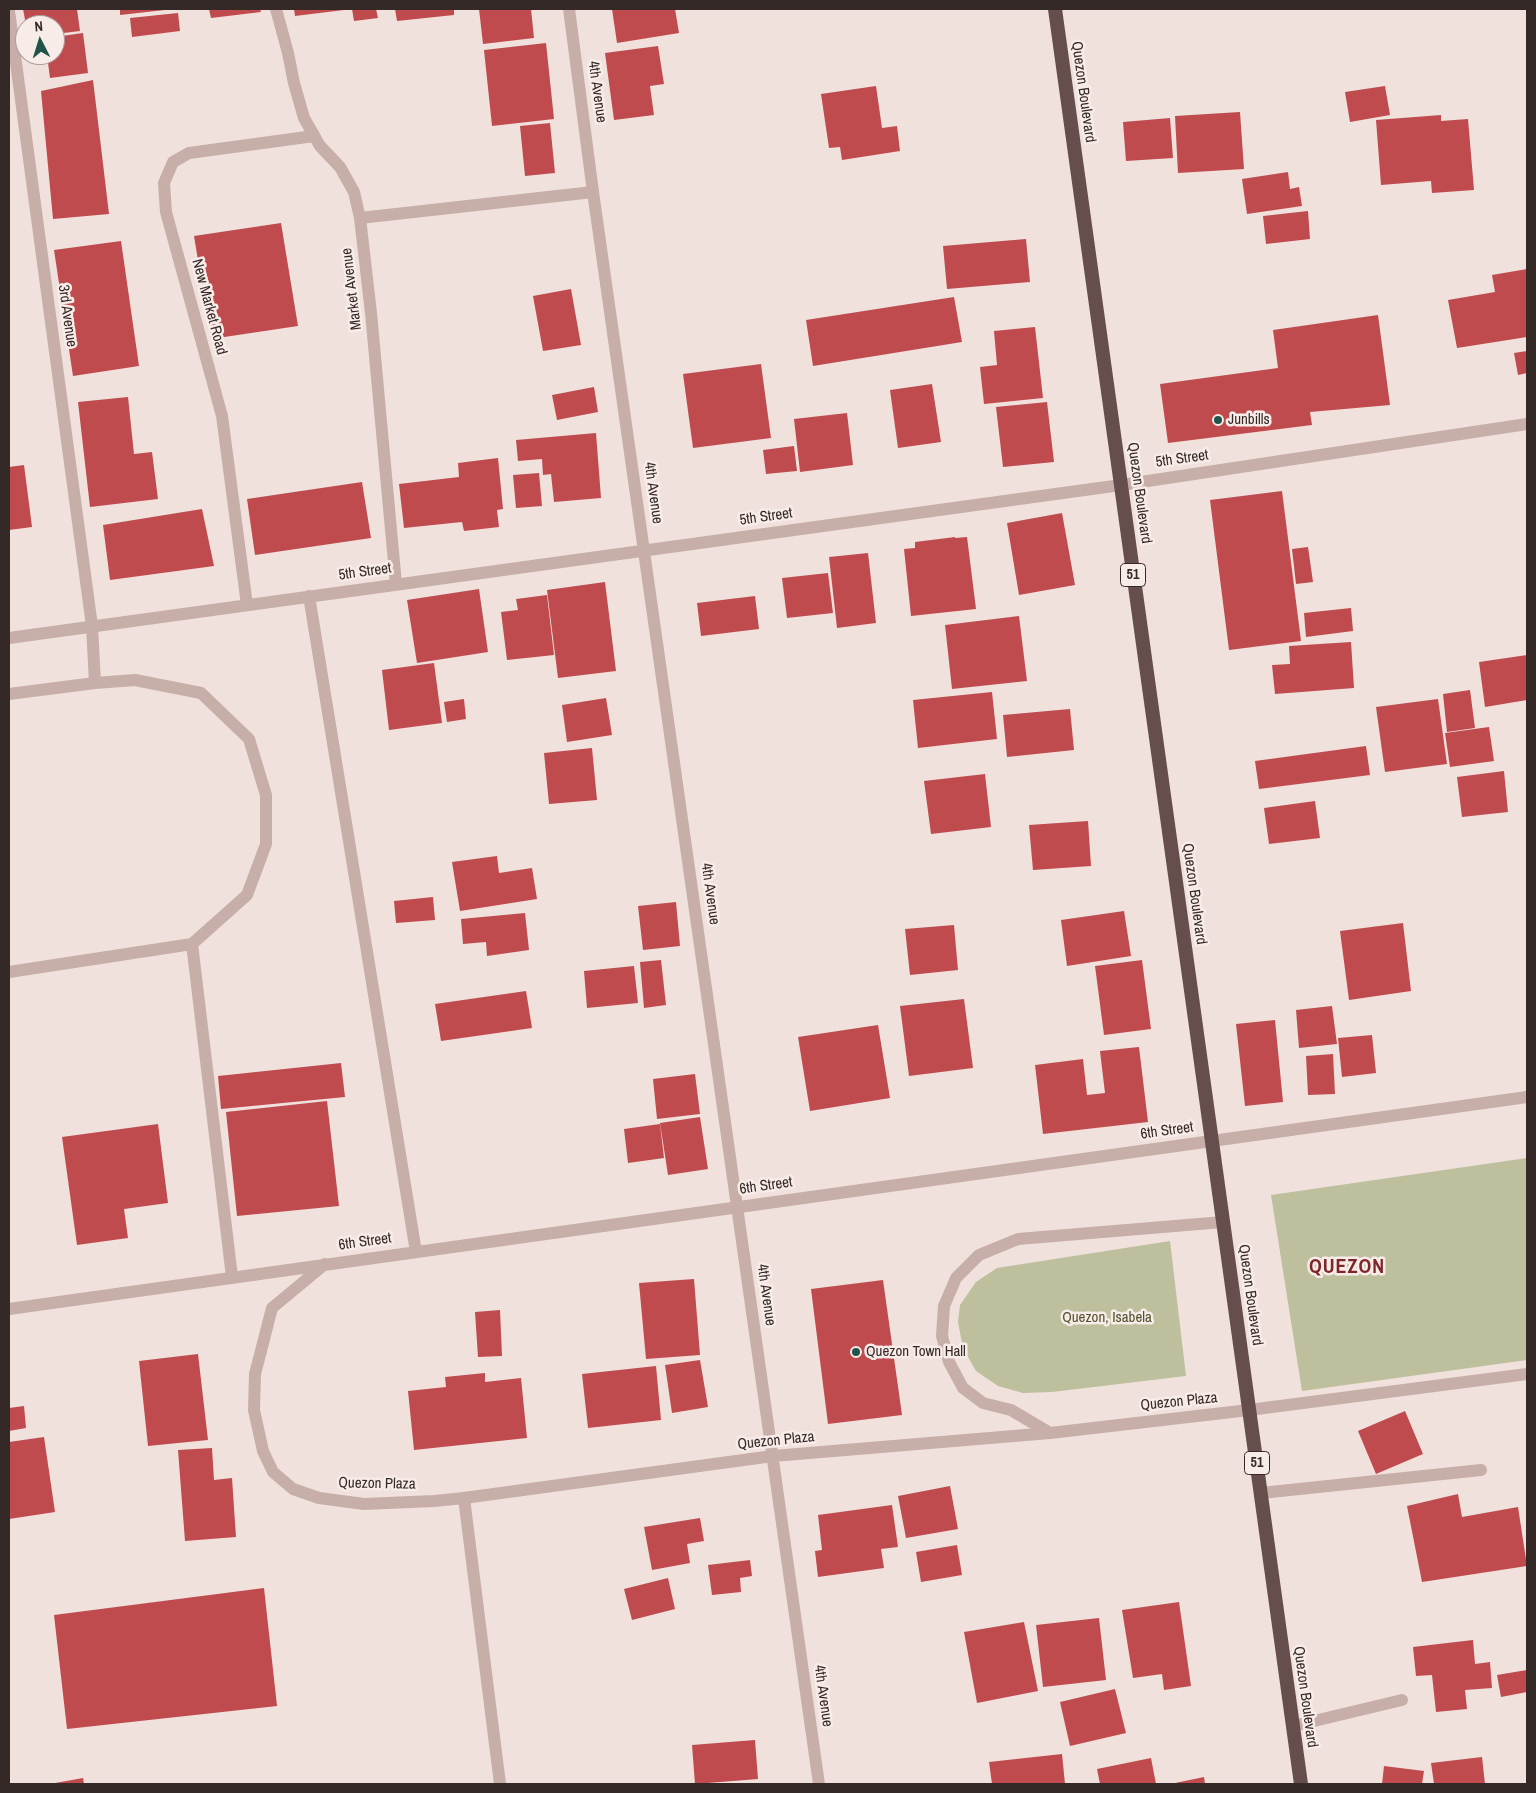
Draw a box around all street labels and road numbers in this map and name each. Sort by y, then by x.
street label: Quezon Boulevard [1067,40,1099,144]
street label: 4th Avenue [584,60,610,124]
street label: Market Avenue [338,247,366,331]
street label: New Market Road [188,257,230,357]
street label: 3rd Avenue [54,284,80,348]
street label: Quezon Boulevard [1123,441,1155,545]
street label: 5th Street [1154,446,1210,472]
street label: 4th Avenue [640,461,666,525]
street label: 5th Street [738,504,794,530]
street label: 5th Street [337,559,393,585]
road number: 51 [1120,564,1146,586]
street label: Quezon Boulevard [1178,842,1210,946]
street label: 4th Avenue [697,862,723,926]
street label: 6th Street [1139,1118,1195,1144]
street label: 6th Street [738,1173,794,1199]
street label: 6th Street [337,1229,393,1255]
street label: Quezon Boulevard [1234,1243,1266,1347]
street label: 4th Avenue [753,1263,779,1327]
street label: Quezon Plaza [1140,1389,1218,1415]
street label: Quezon Plaza [737,1428,815,1454]
road number: 51 [1244,1452,1270,1475]
street label: Quezon Plaza [338,1474,416,1494]
street label: Quezon Boulevard [1289,1645,1321,1749]
street label: 4th Avenue [810,1664,836,1728]

